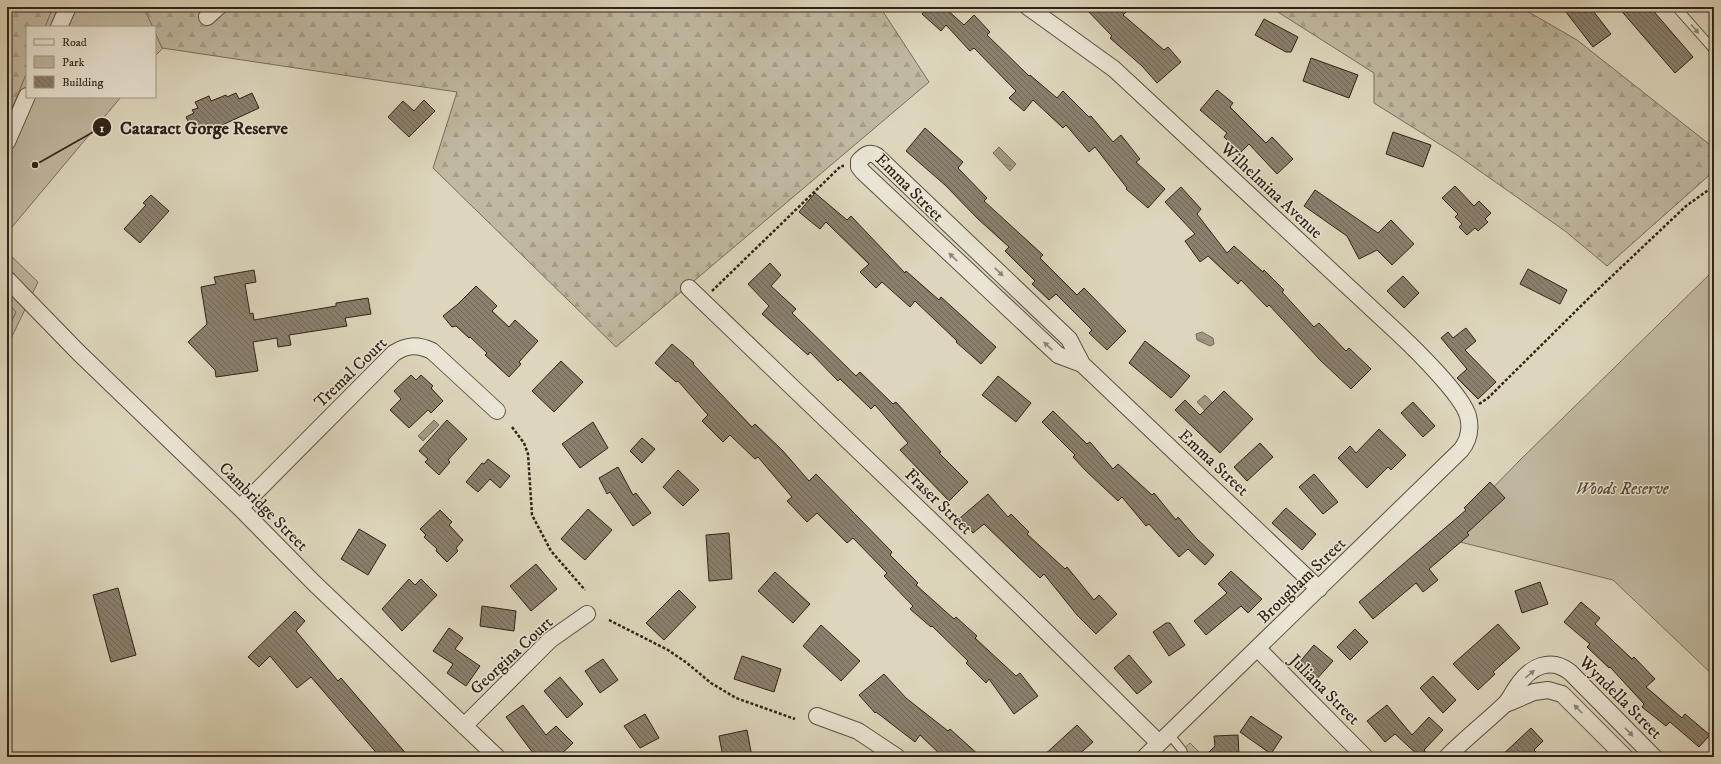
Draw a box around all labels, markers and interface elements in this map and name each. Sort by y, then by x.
one-way arrow [1690,24,1699,33]
legend [26,26,156,98]
text: Road [62,35,87,50]
text: Park [62,55,84,70]
text: Building [62,75,103,90]
callout: Cataract Gorge Reserve [92,112,296,142]
text: Cataract Gorge Reserve [120,118,288,140]
text: 1 [100,121,105,136]
street label: Wilhelmina Avenue [1215,137,1327,244]
street label: Emma Street [870,149,949,227]
one-way arrow [948,252,959,261]
one-way arrow [994,267,1004,277]
street label: Tremal Court [310,332,392,413]
one-way arrow [1043,341,1053,351]
street label: Emma Street [1173,424,1254,501]
street label: Cambridge Street [214,457,313,556]
street label: Fraser Street [900,464,977,540]
park label: Woods Reserve [1575,478,1670,500]
street label: Brougham Street [1253,533,1351,628]
street label: Georgina Court [466,611,558,700]
street label: Juliana Street [1283,648,1365,730]
street label: Wyndella Street [1573,651,1667,744]
one-way arrow [1524,669,1535,678]
one-way arrow [1573,704,1583,714]
one-way arrow [1624,727,1634,737]

